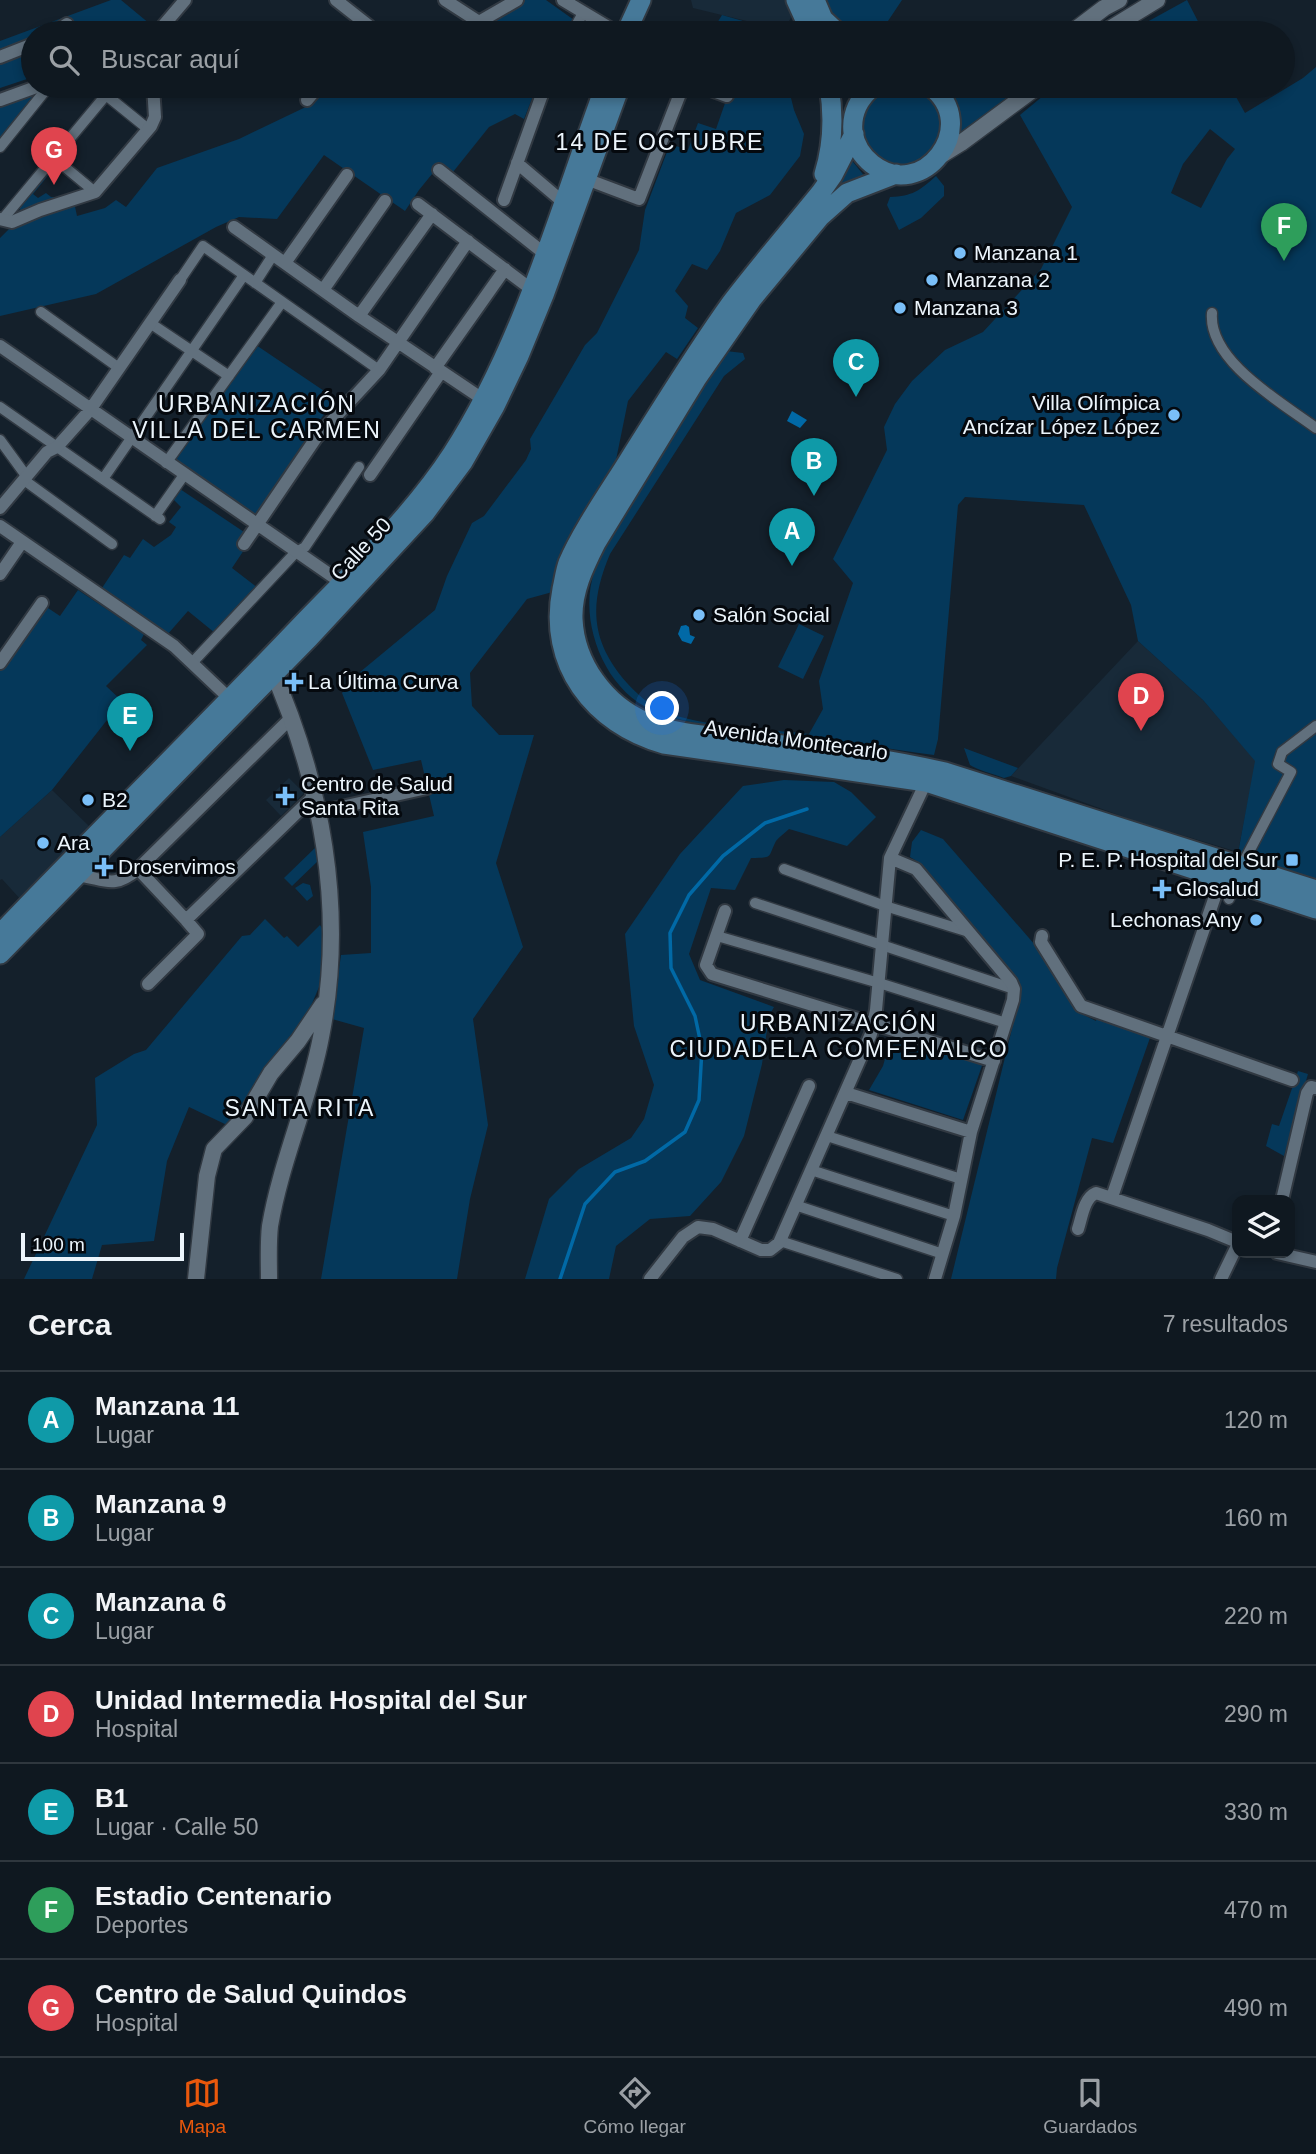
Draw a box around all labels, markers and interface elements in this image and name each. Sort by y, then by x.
search box [21,21,1295,98]
icon: search [45,41,83,79]
text: Buscar aquí [101,44,240,74]
pin: G [31,127,77,185]
district label: 14 DE OCTUBRE [556,129,764,155]
pin: F [1261,203,1307,261]
place label: Manzana 1 [974,241,1078,264]
marker: Manzana 1 [952,245,968,261]
place label: Manzana 2 [946,268,1050,291]
marker: Manzana 2 [924,272,940,288]
place label: Manzana 3 [914,296,1018,319]
marker: Manzana 3 [892,300,908,316]
pin: C [833,339,879,397]
district label: URBANIZACIÓN VILLA DEL CARMEN [132,391,382,443]
place label: Villa Olímpica Ancízar López López [963,391,1160,438]
marker: Villa Olímpica Ancízar López López [1166,407,1182,423]
pin: B [791,438,837,496]
pin: A [769,508,815,566]
street label: Calle 50 [326,513,395,585]
place label: Salón Social [713,603,830,626]
marker: Salón Social [691,607,707,623]
place label: La Última Curva [308,670,459,693]
pin: D [1118,673,1164,731]
marker: La Última Curva [286,674,302,690]
your location [645,691,679,725]
pin: E [107,693,153,751]
street label: Avenida Montecarlo [703,715,889,764]
place label: Centro de Salud Santa Rita [301,772,453,819]
marker: Centro de Salud Santa Rita [275,786,295,806]
place label: B2 [102,788,128,811]
marker: B2 [80,792,96,808]
place label: Ara [57,831,90,854]
marker: Ara [35,835,51,851]
place label: P. E. P. Hospital del Sur [1058,848,1278,871]
marker: P. E. P. Hospital del Sur [1284,852,1300,868]
place label: Droservimos [118,855,236,878]
marker: Droservimos [96,859,112,875]
place label: Glosalud [1176,877,1259,900]
marker: Glosalud [1154,881,1170,897]
place label: Lechonas Any [1110,908,1242,931]
marker: Lechonas Any [1248,912,1264,928]
district label: URBANIZACIÓN CIUDADELA COMFENALCO [669,1010,1009,1062]
district label: SANTA RITA [225,1095,375,1121]
map controls [1232,1195,1295,1258]
button: layers [1232,1195,1295,1258]
scale bar [21,1230,184,1262]
text: 100 m [32,1234,85,1255]
text: Cerca [28,1308,111,1341]
text: 7 resultados [1163,1311,1288,1337]
text: Manzana 11 [95,1391,240,1421]
text: A [43,1407,59,1433]
text: 120 m [1224,1407,1288,1433]
text: Lugar [95,1422,154,1448]
text: Manzana 9 [95,1489,227,1519]
text: B [43,1505,59,1531]
text: 160 m [1224,1505,1288,1531]
text: Lugar [95,1520,154,1546]
text: Manzana 6 [95,1587,227,1617]
text: C [43,1603,59,1629]
text: 220 m [1224,1603,1288,1629]
text: Lugar [95,1618,154,1644]
text: Unidad Intermedia Hospital del Sur [95,1685,527,1715]
text: D [43,1701,59,1727]
text: 290 m [1224,1701,1288,1727]
text: Hospital [95,1716,178,1742]
text: B1 [95,1783,128,1813]
text: E [43,1799,59,1825]
text: 330 m [1224,1799,1288,1825]
text: Lugar · Calle 50 [95,1814,259,1840]
text: Estadio Centenario [95,1881,332,1911]
text: F [44,1897,58,1923]
text: 470 m [1224,1897,1288,1923]
text: Deportes [95,1912,188,1938]
text: Centro de Salud Quindos [95,1979,407,2009]
text: G [42,1995,60,2021]
text: 490 m [1224,1995,1288,2021]
text: Hospital [95,2010,178,2036]
tab: Mapa [179,2074,226,2138]
tab: Cómo llegar [584,2074,686,2138]
tab: Guardados [1043,2074,1137,2138]

